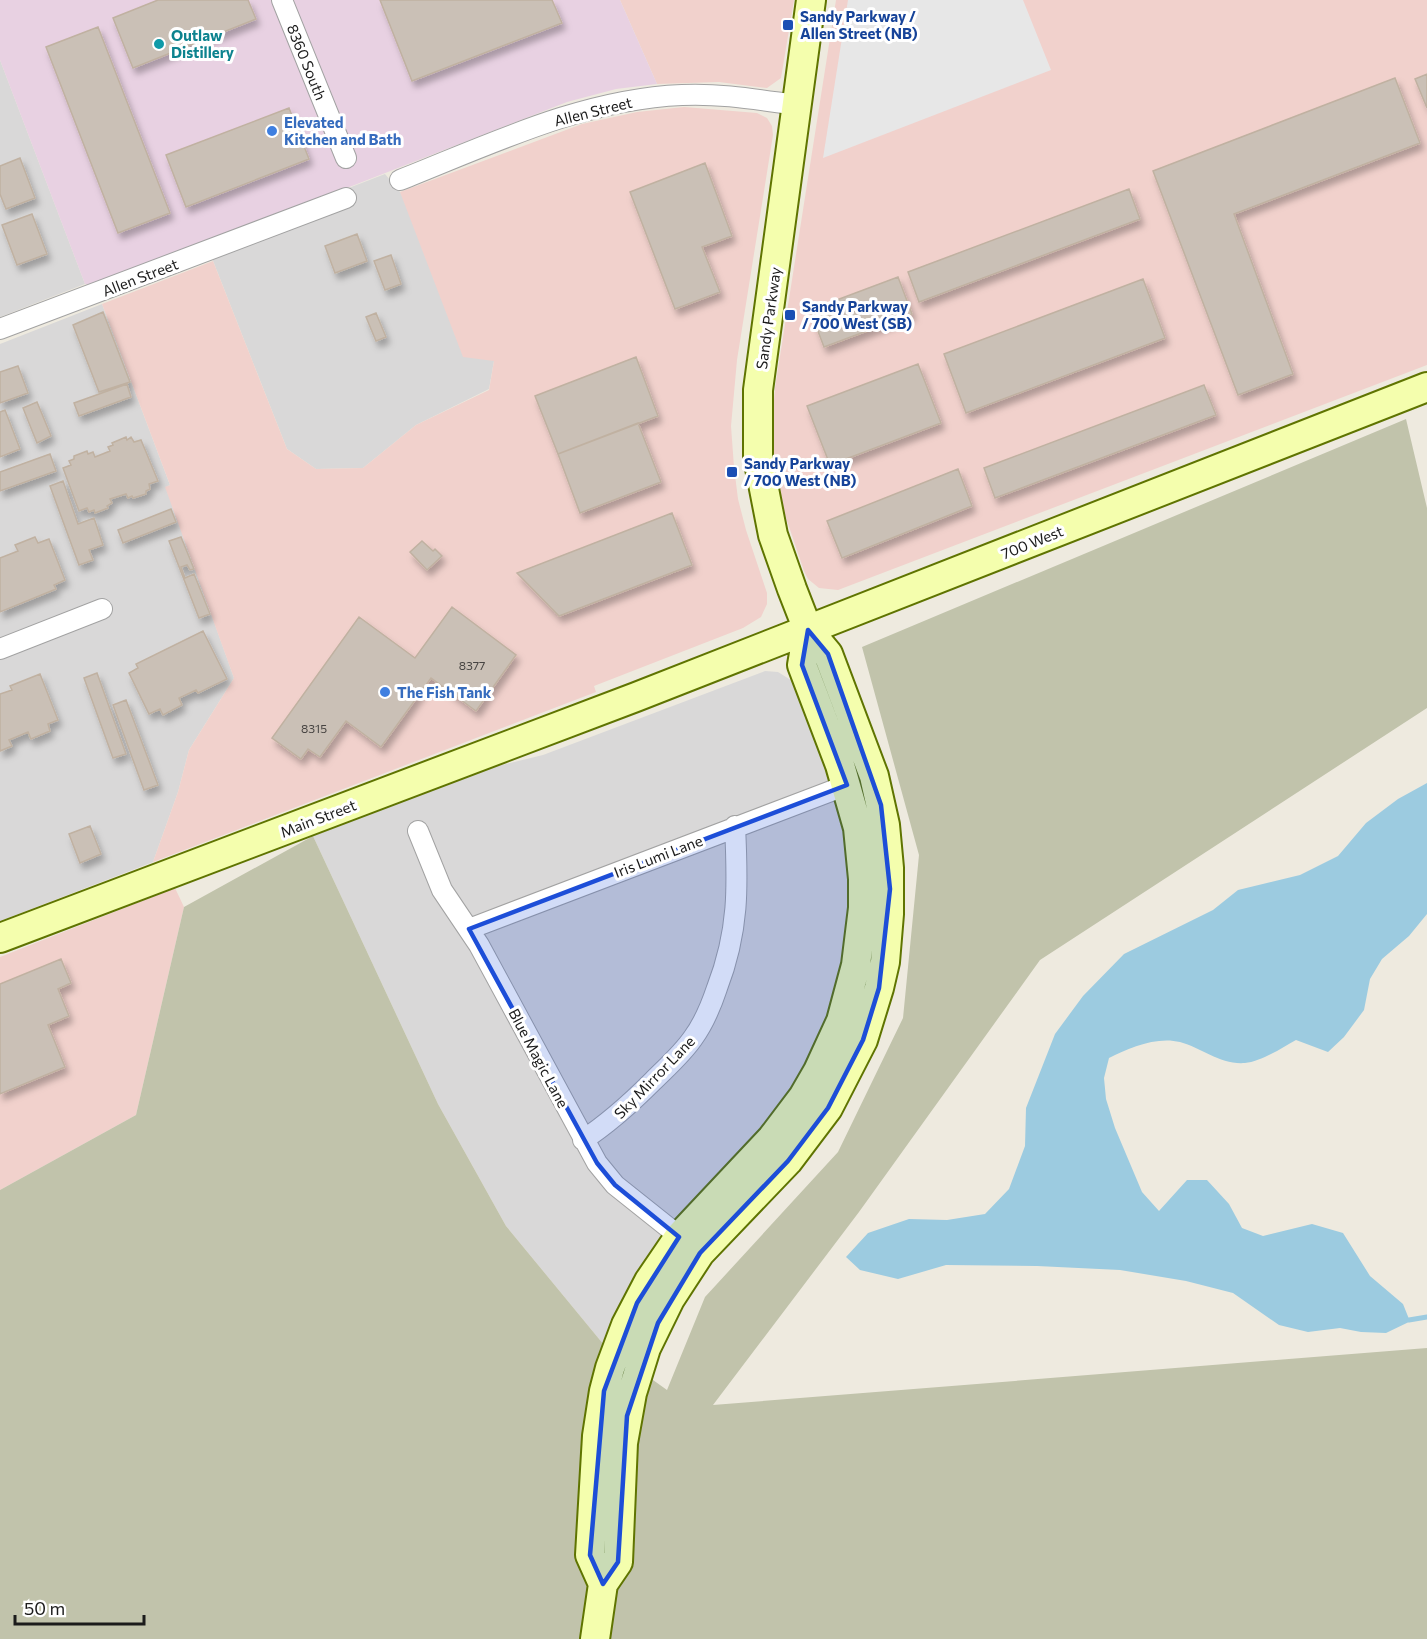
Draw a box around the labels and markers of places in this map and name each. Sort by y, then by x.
place label: Sandy Parkway / Allen Street (NB) [800,7,918,42]
marker: Sandy Parkway / Allen Street (NB) [781,18,795,32]
place label: Outlaw Distillery [171,26,235,61]
marker: Outlaw Distillery [152,37,166,51]
place label: Elevated Kitchen and Bath [284,113,401,148]
marker: Elevated Kitchen and Bath [265,124,279,138]
place label: Sandy Parkway / 700 West (SB) [802,297,912,332]
marker: Sandy Parkway / 700 West (SB) [783,308,797,322]
place label: Sandy Parkway / 700 West (NB) [744,454,856,489]
marker: Sandy Parkway / 700 West (NB) [725,465,739,479]
place label: The Fish Tank [397,683,492,701]
marker: The Fish Tank [378,685,392,699]

